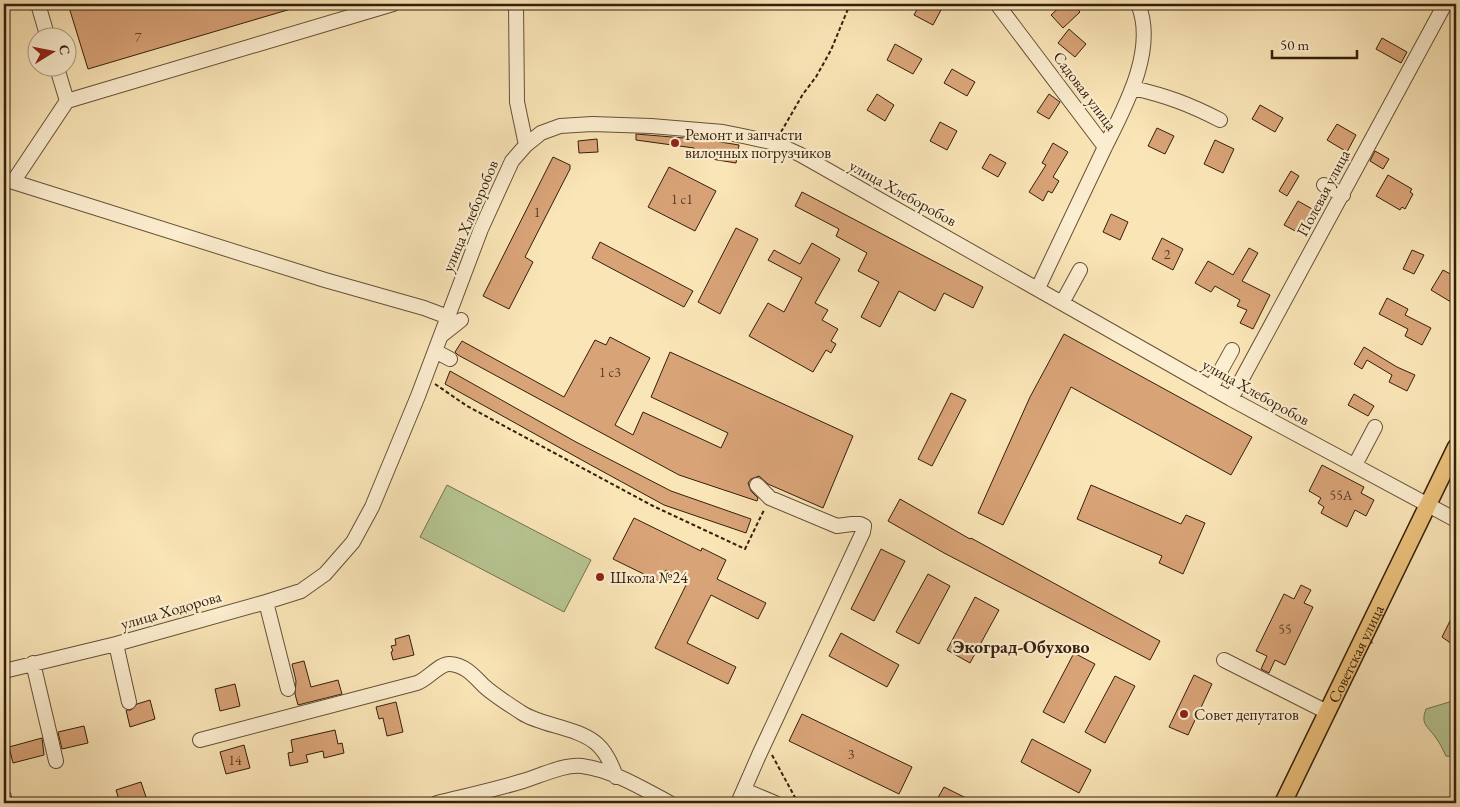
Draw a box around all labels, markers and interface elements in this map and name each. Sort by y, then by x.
north arrow [28,28,78,78]
house number: 7 [135,28,142,46]
scale bar [1272,28,1358,60]
text: 50 m [1280,35,1309,54]
text: С [55,43,75,56]
street label: Садовая улица [1048,47,1122,135]
place label: Ремонт и запчасти вилочных погрузчиков [685,124,831,163]
marker: Ремонт и запчасти вилочных погрузчиков [669,137,681,149]
street label: Полевая улица [1291,145,1355,240]
street label: улица Хлеборобов [846,155,961,231]
street label: улица Хлеборобов [437,157,503,275]
house number: 1 с1 [671,190,693,208]
house number: 1 [534,203,540,221]
house number: 2 [1164,245,1171,263]
street label: улица Хлеборобов [1199,354,1314,430]
house number: 1 с3 [599,363,621,381]
house number: 55А [1329,486,1353,504]
place label: Школа №24 [610,567,688,588]
marker: Школа №24 [594,571,606,583]
street label: улица Ходорова [118,585,224,634]
street label: Советская улица [1323,601,1389,706]
house number: 55 [1278,620,1292,638]
district label: Экоград-Обухово [952,635,1090,658]
place label: Совет депутатов [1194,704,1299,725]
marker: Совет депутатов [1178,708,1190,720]
house number: 3 [848,745,855,763]
house number: 14 [228,751,242,769]

